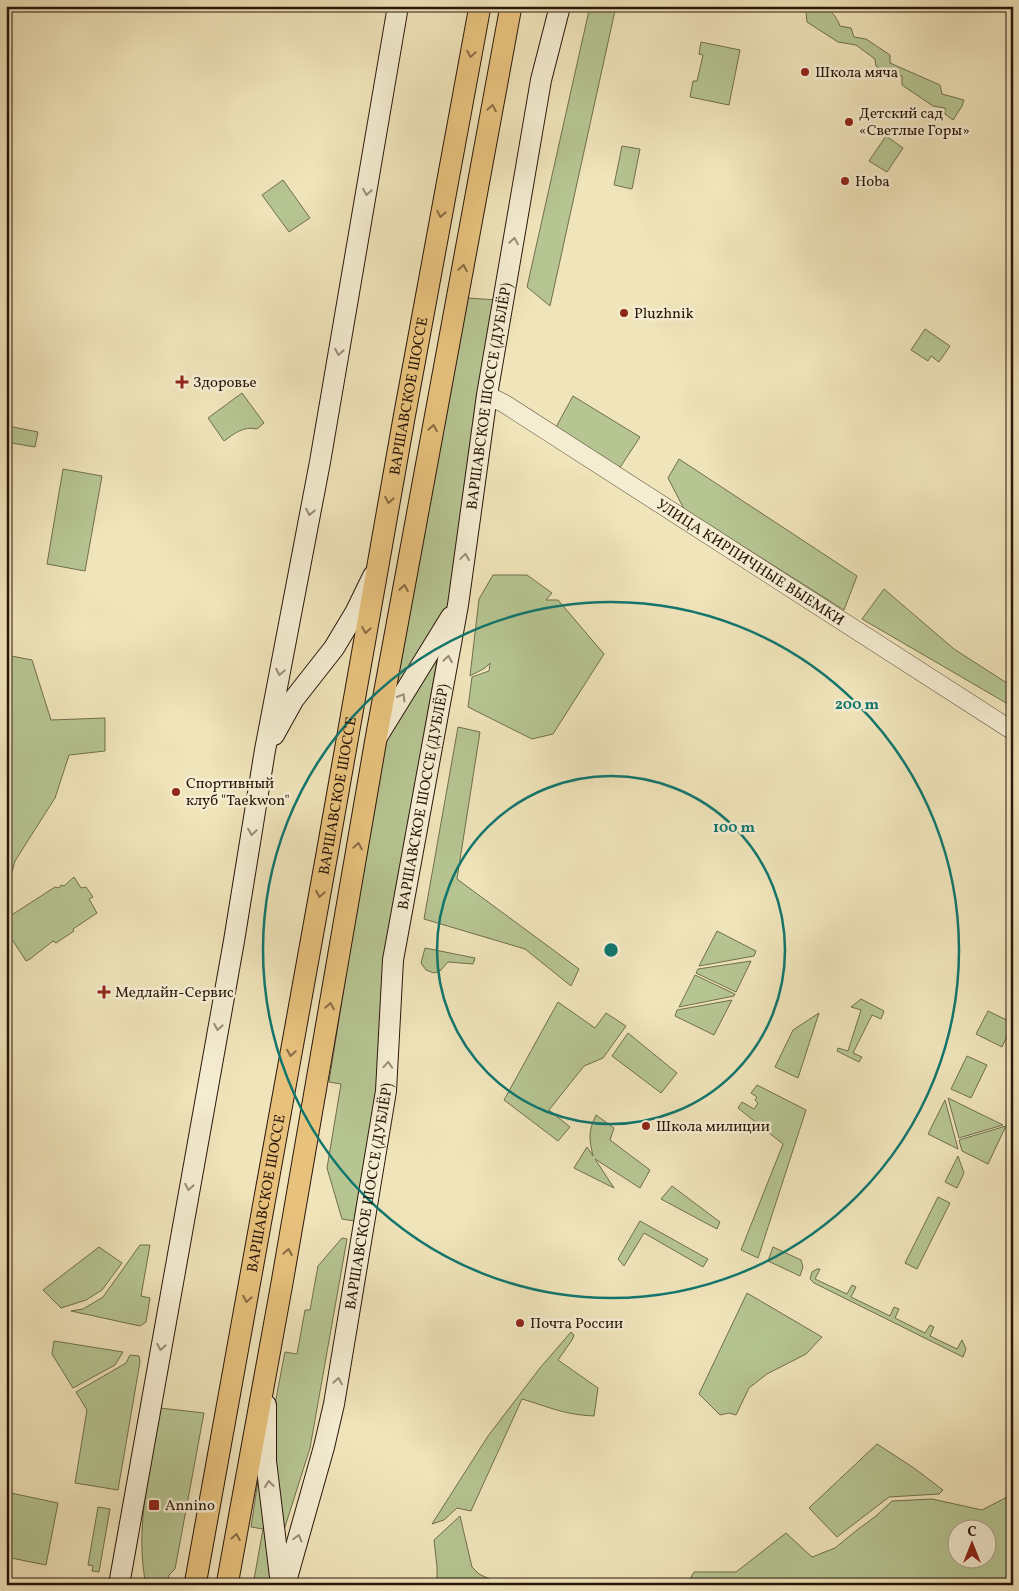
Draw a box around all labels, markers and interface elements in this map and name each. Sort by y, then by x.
one-way arrow [466,50,476,58]
place label: Школа мяча [815,63,898,84]
marker: Школа мяча [799,66,811,78]
one-way arrow [486,104,496,112]
place label: Детский сад «Светлые Горы» [859,104,970,142]
marker: Детский сад «Светлые Горы» [843,116,855,128]
place label: Hoba [855,172,890,193]
marker: Hoba [839,175,851,187]
one-way arrow [362,188,372,197]
one-way arrow [437,209,447,218]
one-way arrow [508,236,518,245]
one-way arrow [457,264,467,272]
street label: ВАРШАВСКОЕ ШОССЕ (ДУБЛЁР) [462,281,518,511]
place label: Pluzhnik [634,304,694,325]
marker: Pluzhnik [618,307,630,319]
street label: ВАРШАВСКОЕ ШОССЕ [385,316,434,477]
one-way arrow [334,348,345,357]
place label: Здоровье [193,373,257,394]
marker: Здоровье [175,375,189,389]
one-way arrow [428,423,438,432]
street label: УЛИЦА КИРПИЧНЫЕ ВЫЕМКИ [651,495,848,632]
one-way arrow [385,496,395,505]
one-way arrow [305,508,316,517]
one-way arrow [459,553,469,561]
one-way arrow [398,583,409,592]
one-way arrow [362,626,372,634]
one-way arrow [442,655,452,664]
one-way arrow [275,668,286,676]
street label: ВАРШАВСКОЕ ШОССЕ (ДУБЛЁР) [393,682,455,912]
one-way arrow [395,694,405,703]
text: 200 m [835,695,879,716]
street label: ВАРШАВСКОЕ ШОССЕ [314,715,363,877]
place label: Спортивный клуб "Taekwon" [186,774,290,812]
marker: Спортивный клуб "Taekwon" [170,786,182,798]
text: 100 m [713,818,756,839]
one-way arrow [247,828,257,837]
one-way arrow [352,842,362,851]
one-way arrow [315,889,326,898]
centre of rings [602,941,620,959]
place label: Медлайн-Сервис [115,983,234,1004]
marker: Медлайн-Сервис [97,985,111,999]
one-way arrow [325,1002,335,1011]
one-way arrow [213,1023,224,1031]
one-way arrow [287,1049,297,1058]
one-way arrow [382,1060,393,1068]
street label: ВАРШАВСКОЕ ШОССЕ (ДУБЛЁР) [341,1083,398,1311]
street label: ВАРШАВСКОЕ ШОССЕ [243,1113,292,1274]
place label: Школа милиции [656,1117,770,1138]
marker: Школа милиции [640,1120,652,1132]
one-way arrow [184,1182,195,1191]
one-way arrow [282,1247,292,1256]
one-way arrow [242,1295,252,1304]
place label: Почта России [530,1314,623,1335]
marker: Почта России [514,1317,526,1329]
one-way arrow [156,1342,166,1351]
one-way arrow [332,1376,342,1385]
one-way arrow [264,1480,275,1488]
place label: Annino [165,1496,215,1517]
marker: Annino [147,1498,161,1512]
north arrow [946,1518,996,1568]
text: С [967,1523,977,1542]
one-way arrow [230,1532,240,1541]
one-way arrow [292,1533,303,1542]

